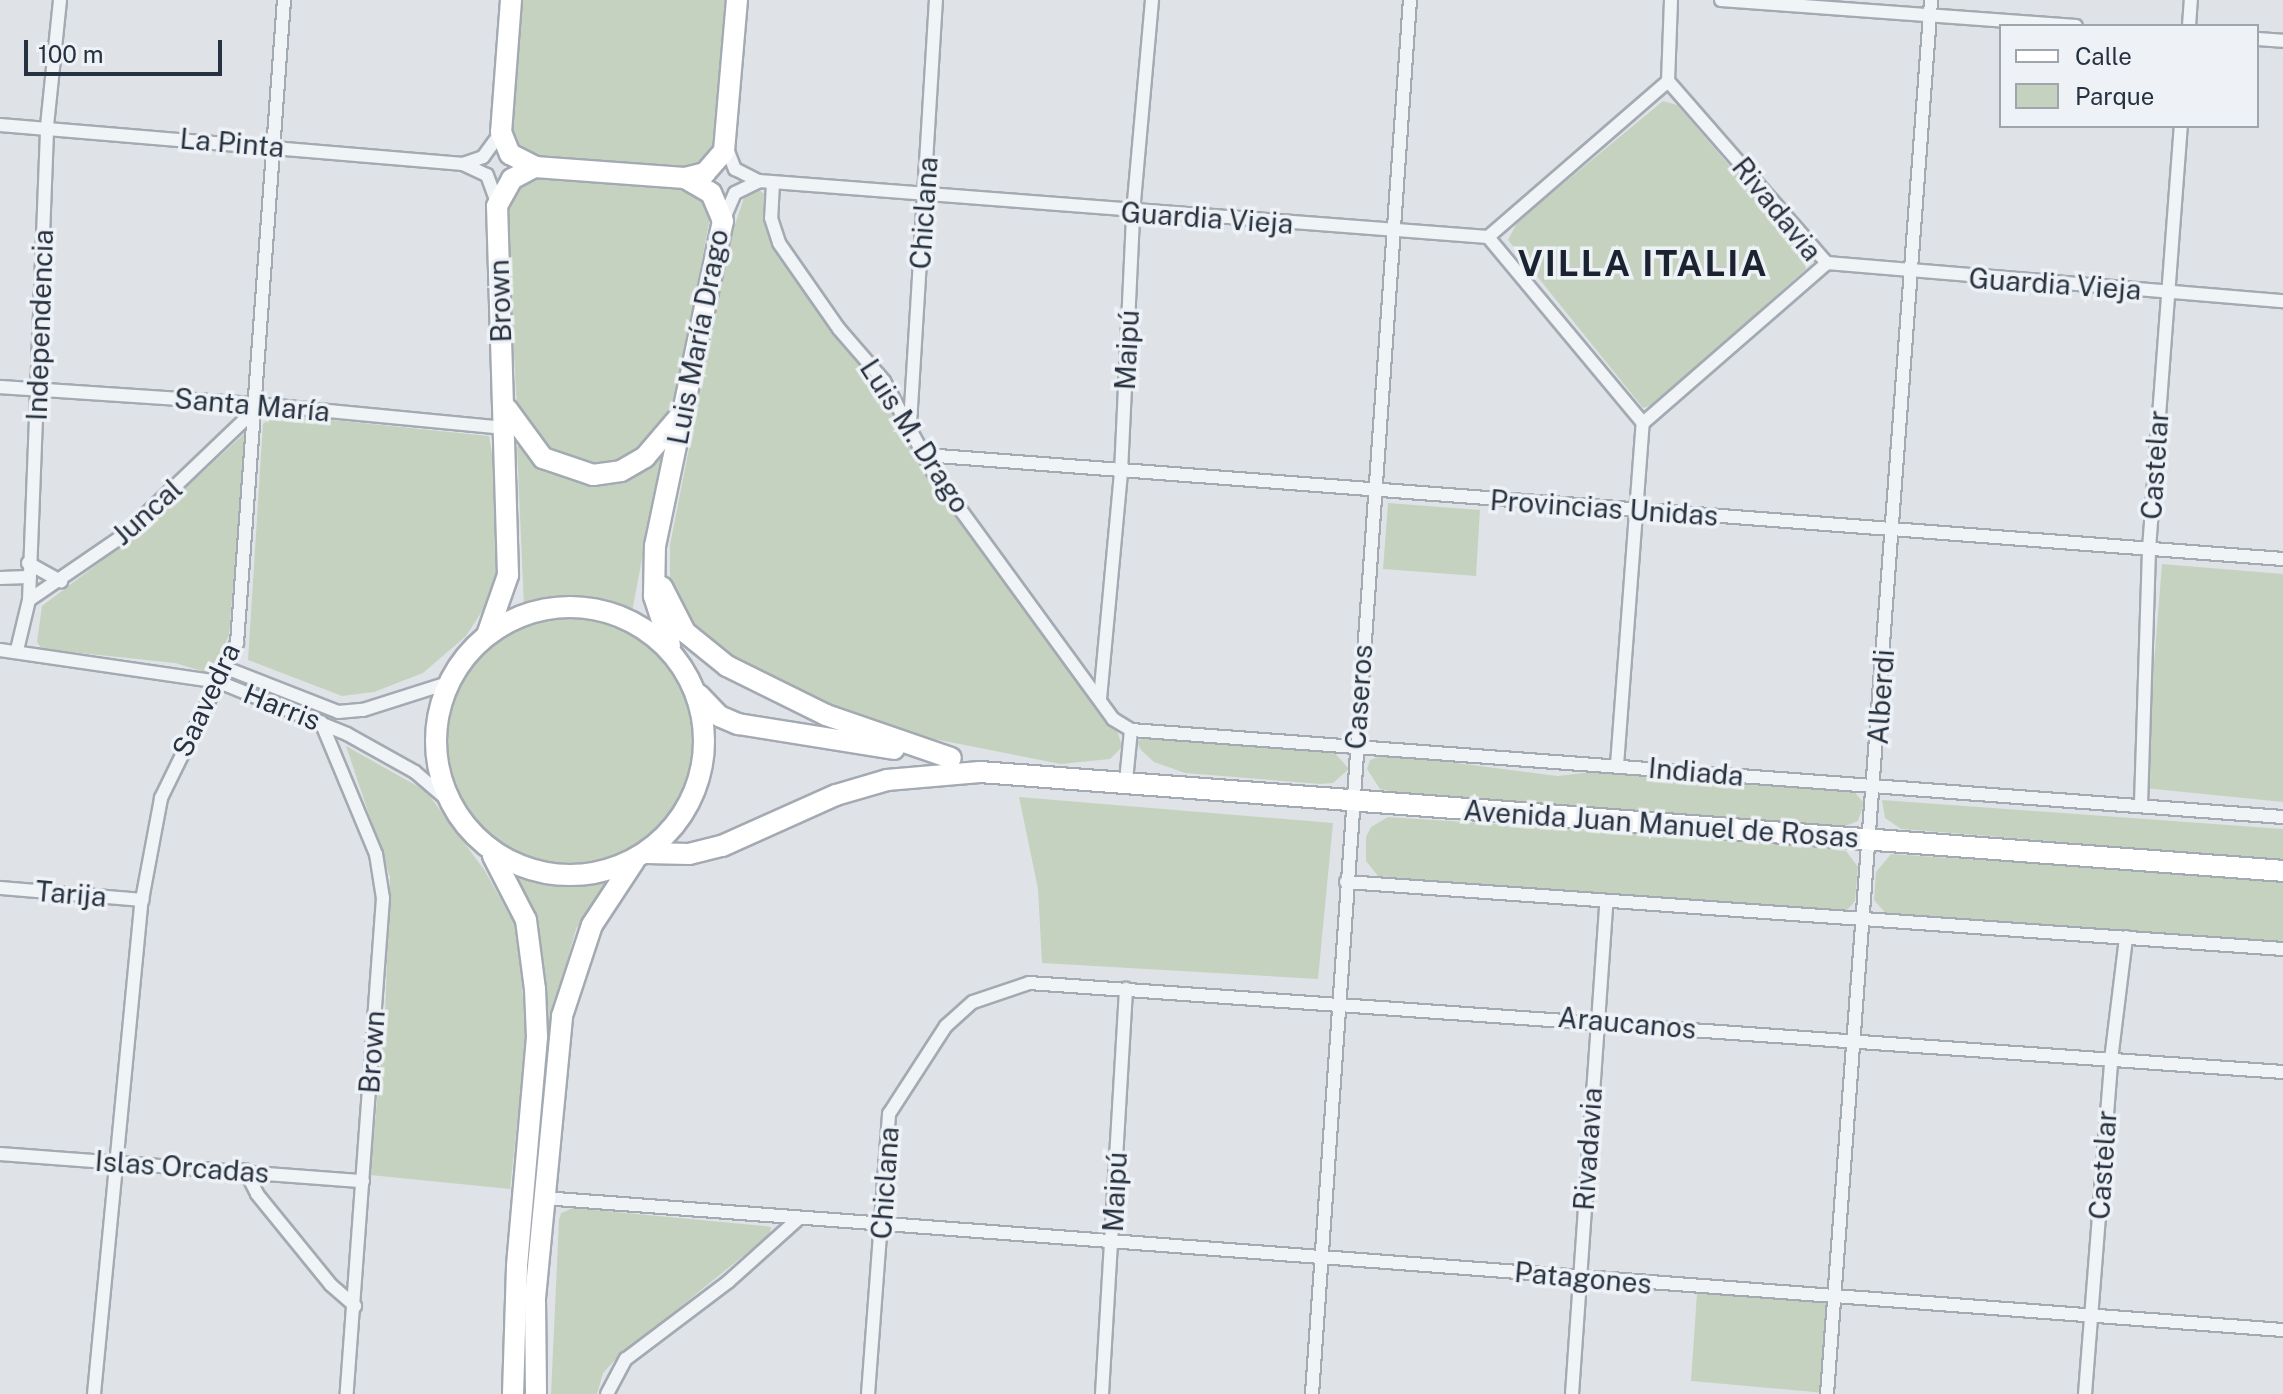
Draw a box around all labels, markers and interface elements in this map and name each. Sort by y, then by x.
scale bar [28,24,226,74]
legend [1999,24,2259,128]
text: 100 m [38,40,104,68]
text: Calle [2075,42,2132,70]
text: Parque [2075,82,2154,110]
street label: La Pinta [178,122,286,164]
street label: Rivadavia [1725,151,1829,267]
street label: Chiclana [903,156,945,270]
street label: Guardia Vieja [1119,195,1295,241]
street label: Luis María Drago [661,226,735,448]
street label: Independencia [20,229,60,421]
district label: VILLA ITALIA [1517,242,1769,286]
street label: Brown [482,259,518,343]
street label: Guardia Vieja [1967,261,2143,307]
street label: Maipú [1108,309,1146,391]
street label: Luis M. Drago [853,353,977,519]
street label: Santa María [173,381,331,429]
street label: Castelar [2134,409,2176,521]
street label: Juncal [105,472,189,552]
street label: Provincias Unidas [1489,483,1719,533]
street label: Saavedra [165,638,247,762]
street label: Caseros [1339,643,1379,751]
street label: Alberdi [1861,648,1901,746]
street label: Harris [239,676,325,738]
street label: Indiada [1647,751,1745,793]
street label: Avenida Juan Manuel de Rosas [1462,793,1860,855]
street label: Tarija [34,874,108,914]
street label: Araucanos [1556,1000,1698,1046]
street label: Brown [352,1009,392,1095]
street label: Rivadavia [1567,1086,1609,1212]
street label: Castelar [2082,1109,2124,1221]
street label: Chiclana [864,1126,906,1240]
street label: Islas Orcadas [94,1144,270,1190]
street label: Maipú [1096,1151,1134,1233]
street label: Patagones [1513,1255,1653,1301]

